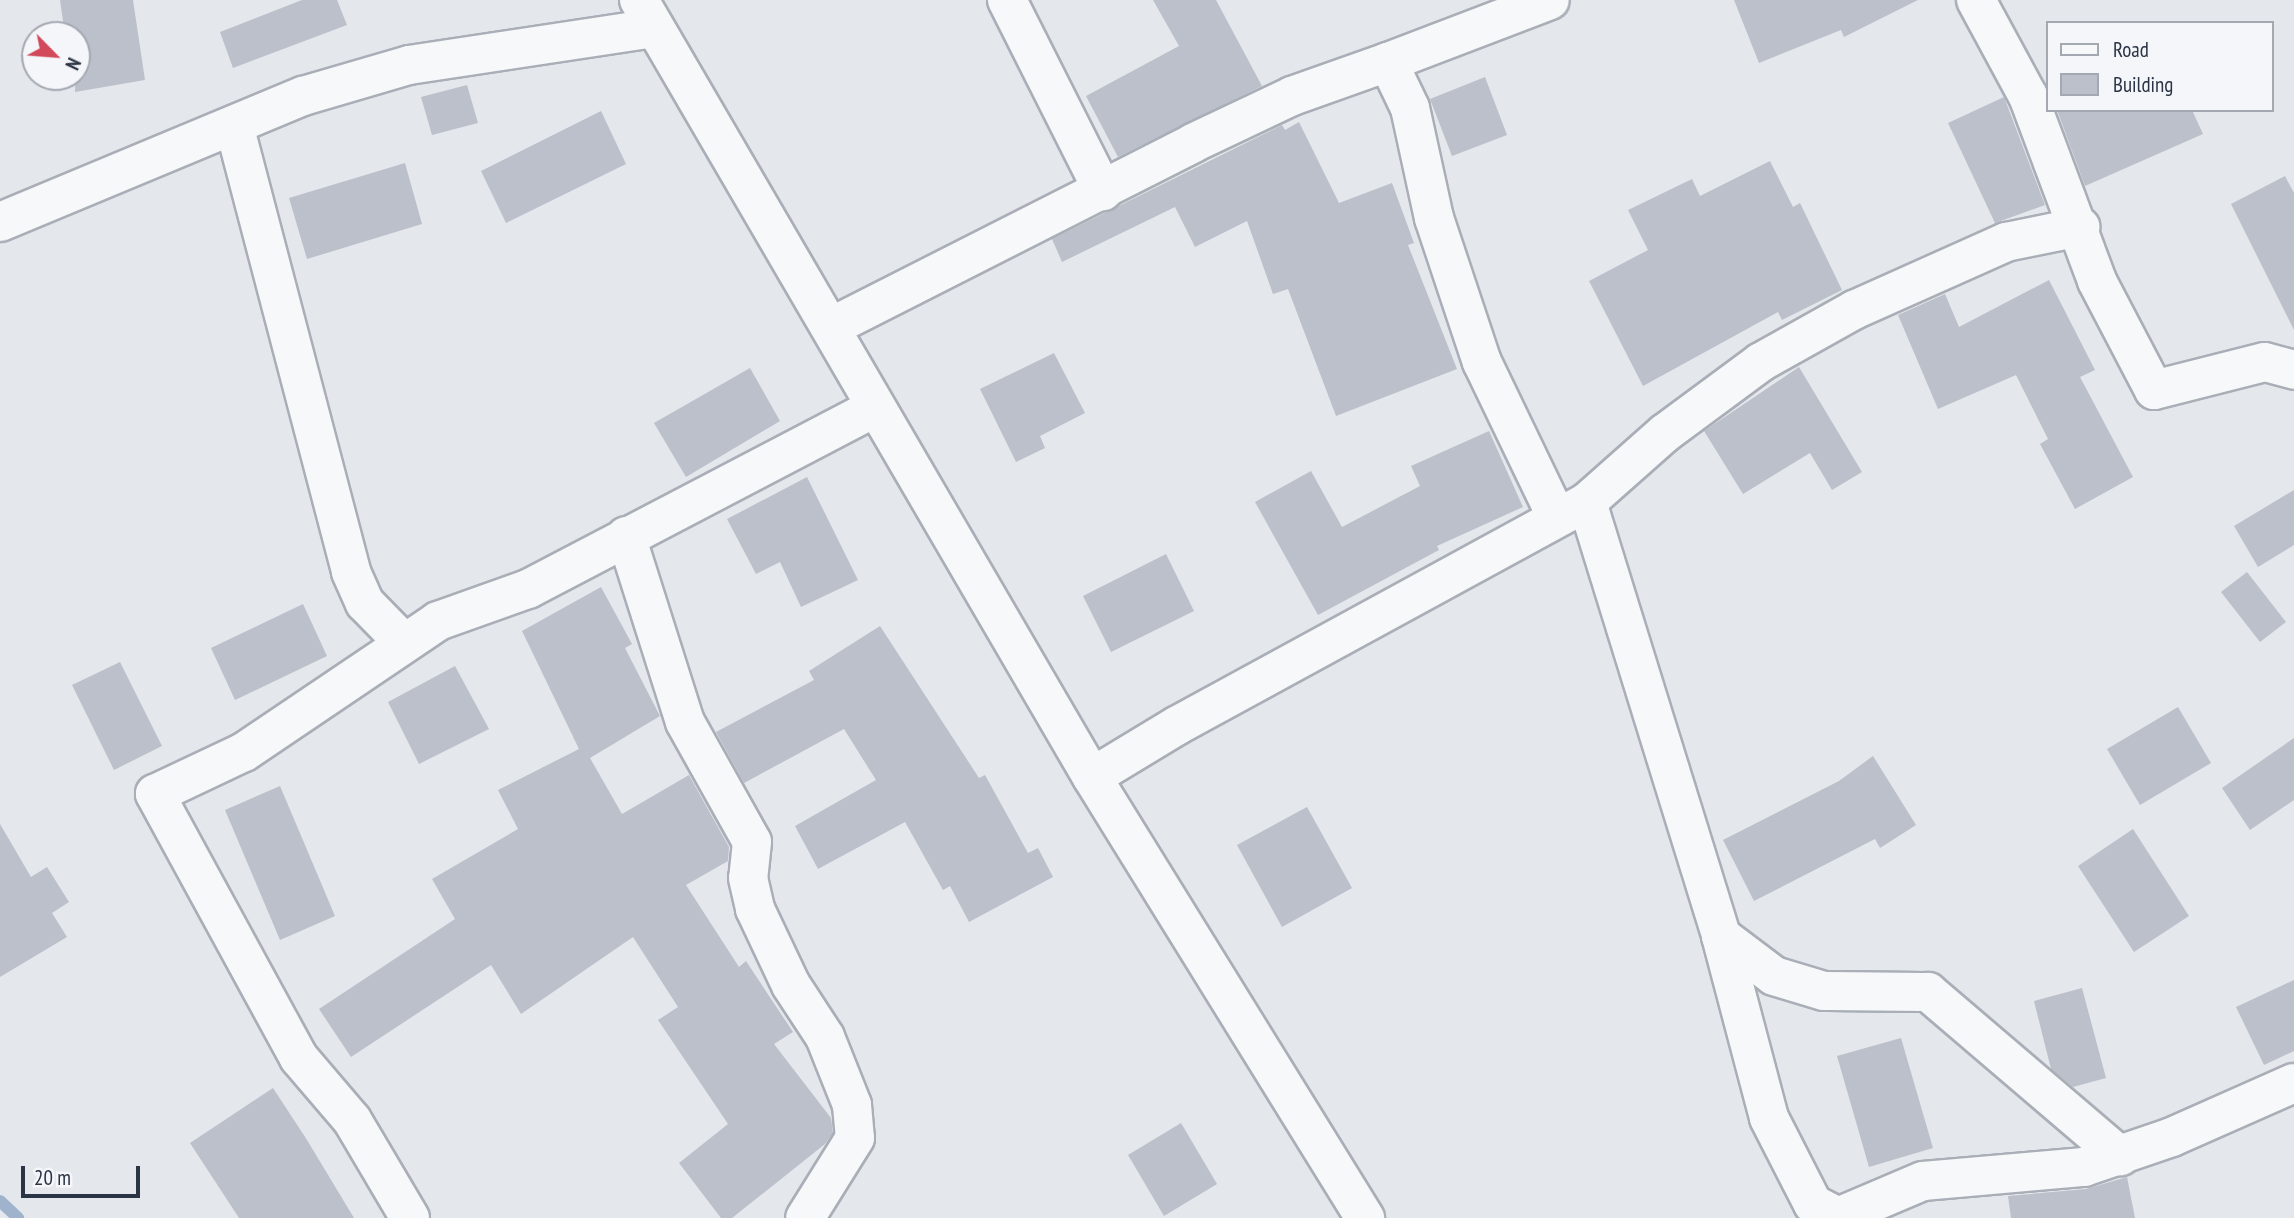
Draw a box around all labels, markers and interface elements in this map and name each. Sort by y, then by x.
north arrow [21,21,91,91]
legend [2046,21,2273,112]
text: Road [2113,36,2149,63]
text: N [60,54,86,74]
text: Building [2113,71,2173,98]
scale bar [24,1152,144,1196]
text: 20 m [34,1164,71,1191]

